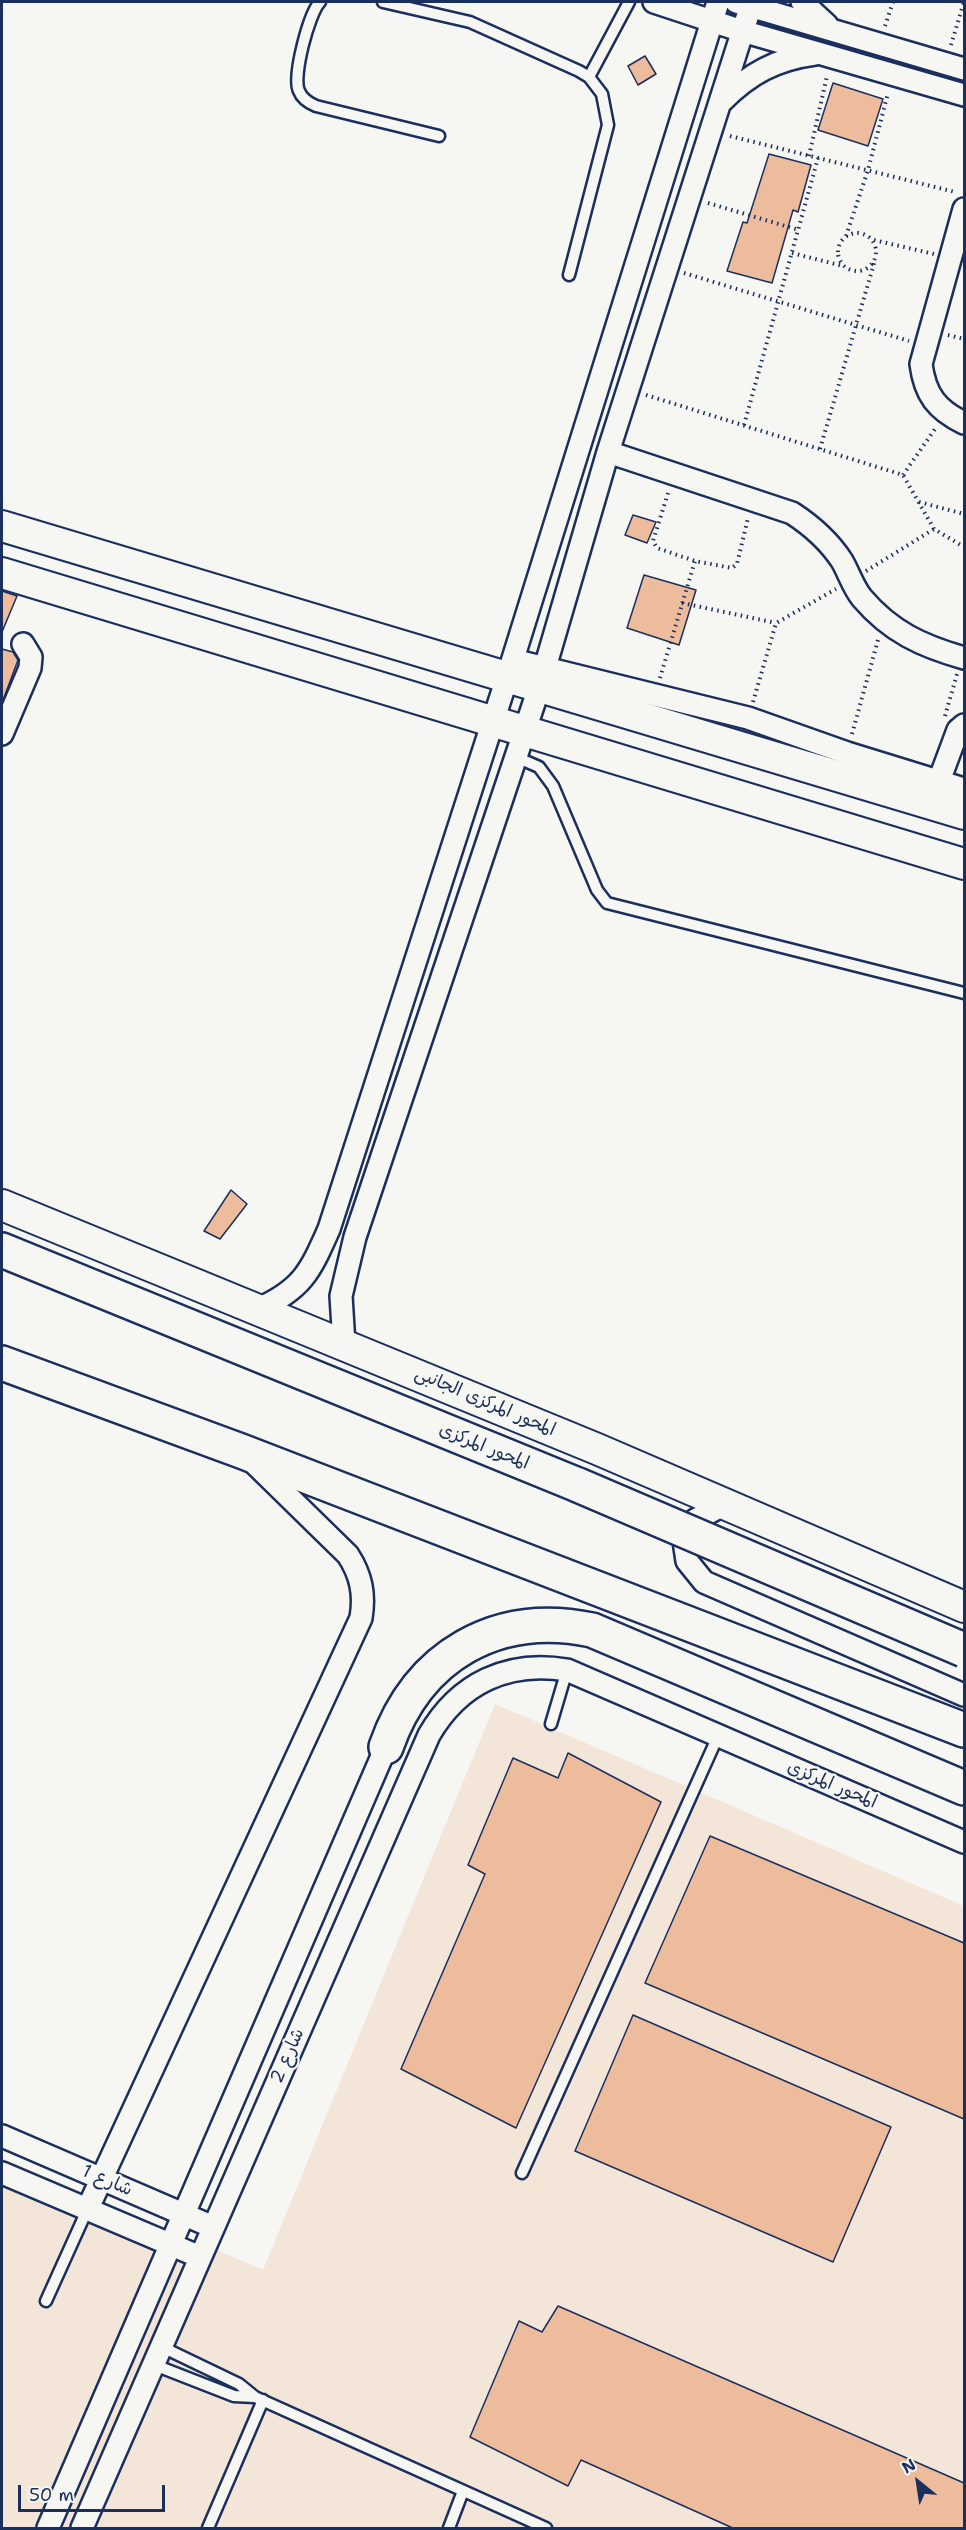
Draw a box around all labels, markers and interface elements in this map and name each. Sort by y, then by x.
street label: المحور المركزى الجانبى [411,1363,559,1441]
street label: المحور المركزى [436,1419,532,1475]
street label: المحور المركزى [784,1756,880,1814]
street label: شارع 2 [266,2025,310,2087]
street label: شارع 1 [79,2161,135,2201]
north arrow [888,2452,948,2512]
text: N [898,2454,919,2478]
scale bar [21,2473,168,2511]
text: 50 m [29,2483,74,2507]

